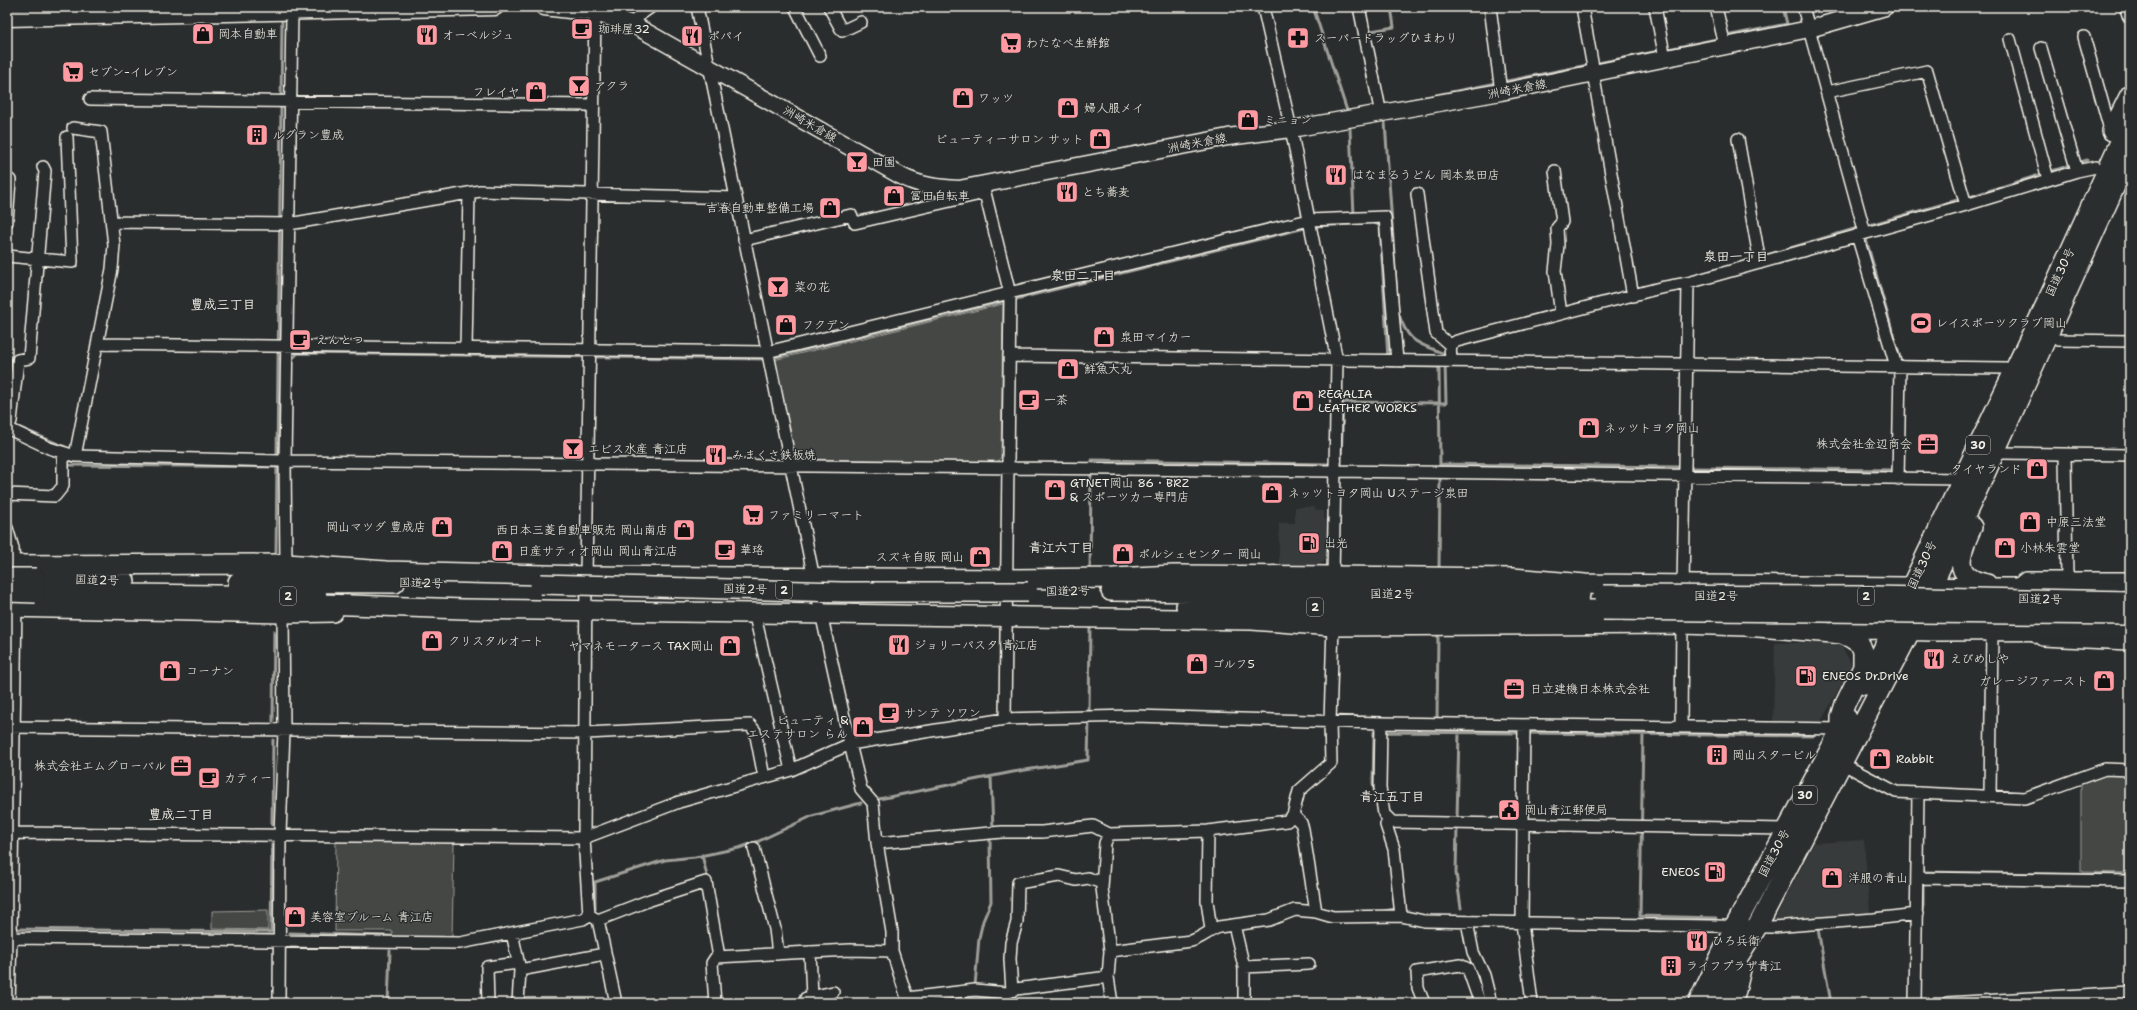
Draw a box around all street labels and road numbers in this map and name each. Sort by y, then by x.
street label: 洲崎米倉線 [1486,75,1548,103]
street label: 洲崎米倉線 [780,102,840,146]
street label: 洲崎米倉線 [1166,129,1228,157]
street label: 国道30号 [2042,245,2078,299]
road number: 30 [1966,436,1990,454]
street label: 国道30号 [1904,538,1940,592]
street label: 国道2号 [75,571,119,589]
street label: 国道2号 [399,575,443,591]
street label: 国道2号 [723,581,767,597]
road number: 2 [776,581,792,599]
street label: 国道2号 [1046,583,1090,599]
street label: 国道2号 [1370,586,1414,602]
road number: 2 [280,587,296,605]
road number: 2 [1858,587,1874,605]
street label: 国道2号 [1694,588,1738,604]
street label: 国道2号 [2018,591,2062,607]
road number: 2 [1307,598,1323,616]
road number: 30 [1793,786,1817,804]
street label: 国道30号 [1755,826,1793,880]

